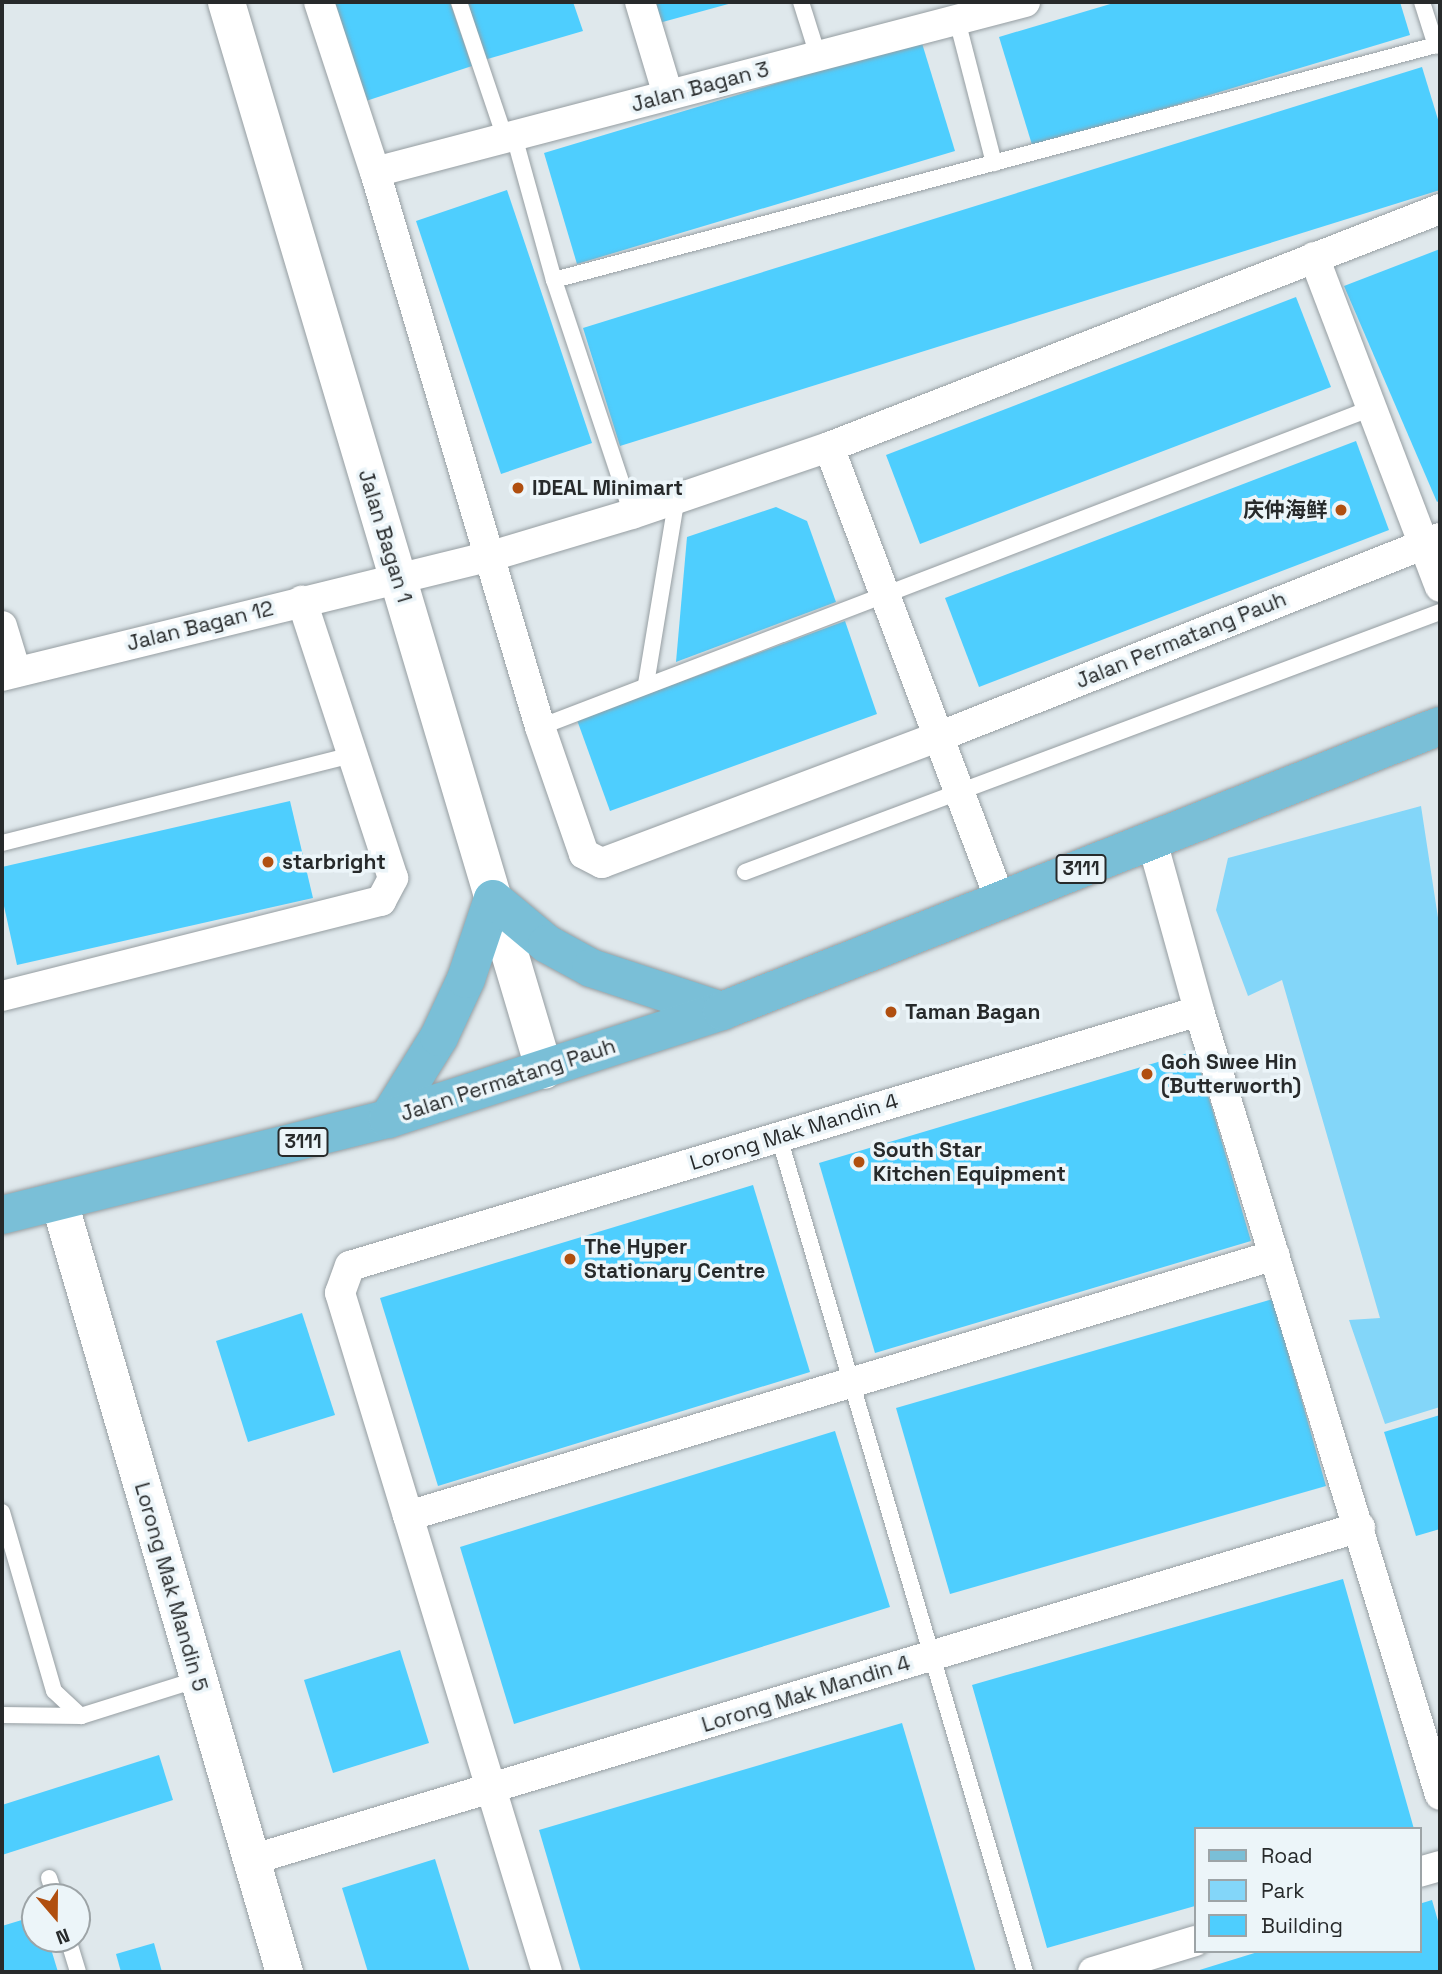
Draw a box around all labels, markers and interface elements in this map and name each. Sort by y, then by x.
street label: Jalan Bagan 3 [628,56,772,118]
street label: Jalan Bagan 1 [353,466,417,606]
place label: IDEAL Minimart [532,475,684,501]
marker: IDEAL Minimart [510,480,526,496]
place label: 庆仲海鲜 [1243,497,1327,523]
marker: 庆仲海鲜 [1333,502,1349,518]
street label: Jalan Permatang Pauh [1072,586,1290,694]
street label: Jalan Bagan 12 [124,596,276,656]
place label: starbright [282,849,386,875]
marker: starbright [260,854,276,870]
road number: 3111 [1055,854,1107,884]
place label: Taman Bagan [905,999,1040,1025]
marker: Taman Bagan [883,1004,899,1020]
street label: Jalan Permatang Pauh [397,1033,619,1127]
place label: Goh Swee Hin (Butterworth) [1161,1049,1301,1099]
marker: Goh Swee Hin (Butterworth) [1139,1066,1155,1082]
street label: Lorong Mak Mandin 4 [687,1088,901,1176]
road number: 3111 [277,1126,329,1158]
place label: South Star Kitchen Equipment [873,1137,1066,1187]
marker: South Star Kitchen Equipment [851,1154,867,1170]
place label: The Hyper Stationary Centre [584,1234,765,1284]
marker: The Hyper Stationary Centre [562,1251,578,1267]
street label: Lorong Mak Mandin 5 [129,1480,213,1694]
street label: Lorong Mak Mandin 4 [699,1650,913,1738]
legend [1194,1827,1421,1953]
text: Road [1261,1842,1313,1869]
text: Park [1261,1877,1305,1904]
north arrow [21,1883,91,1953]
text: Building [1261,1912,1343,1939]
text: N [52,1922,73,1950]

